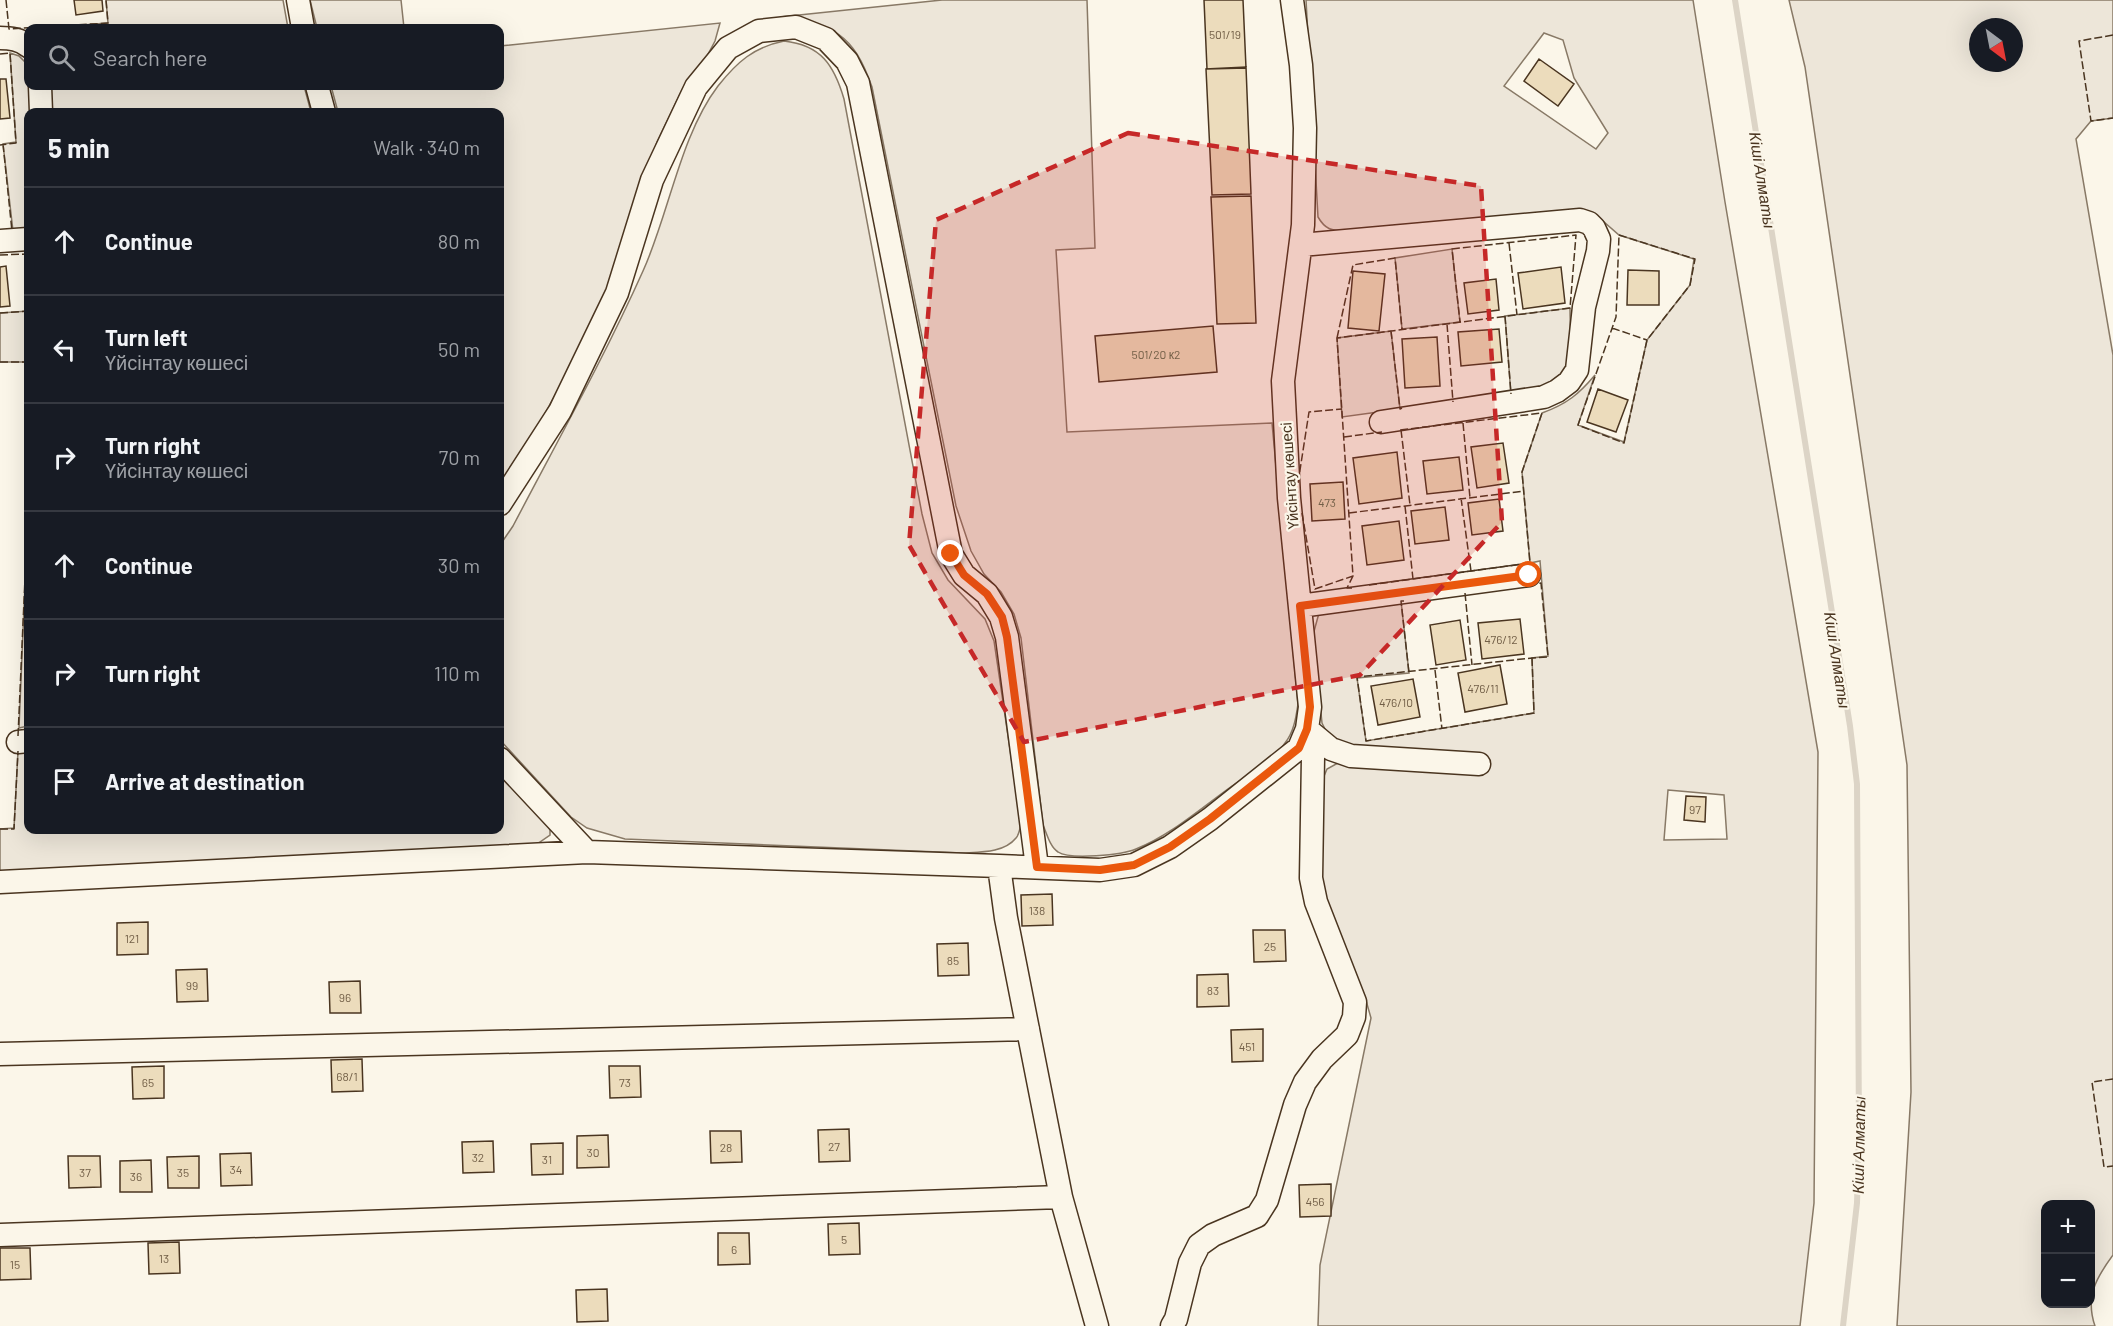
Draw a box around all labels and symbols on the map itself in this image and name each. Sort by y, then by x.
north arrow [1969,18,2023,72]
house number: 501/19 [1209,27,1241,41]
water label: Кіші Алматы [1746,130,1780,230]
house number: 501/20 к2 [1132,347,1180,361]
street label: Үйсінтау көшесі [1276,422,1302,530]
house number: 473 [1318,495,1336,509]
route end [937,540,963,566]
route start [1515,561,1541,587]
water label: Кіші Алматы [1821,610,1855,710]
house number: 476/12 [1484,632,1518,646]
house number: 476/11 [1467,681,1499,695]
house number: 476/10 [1379,695,1413,709]
house number: 97 [1689,802,1701,816]
house number: 138 [1029,903,1045,917]
house number: 121 [125,931,139,945]
house number: 25 [1264,939,1276,953]
house number: 85 [947,953,959,967]
house number: 99 [186,978,198,992]
house number: 83 [1207,983,1219,997]
house number: 96 [339,990,351,1004]
house number: 451 [1239,1039,1255,1053]
house number: 68/1 [336,1069,358,1083]
house number: 65 [142,1075,154,1089]
house number: 73 [619,1075,631,1089]
water label: Кіші Алматы [1848,1096,1868,1194]
house number: 27 [828,1139,840,1153]
house number: 28 [720,1140,732,1154]
house number: 30 [587,1145,599,1159]
house number: 32 [472,1150,484,1164]
house number: 31 [542,1152,552,1166]
house number: 34 [230,1162,242,1176]
house number: 37 [79,1165,91,1179]
house number: 35 [177,1165,189,1179]
house number: 36 [130,1169,142,1183]
house number: 456 [1306,1194,1324,1208]
house number: 5 [841,1232,847,1246]
house number: 6 [731,1242,737,1256]
house number: 13 [159,1251,169,1265]
house number: 15 [10,1257,20,1271]

